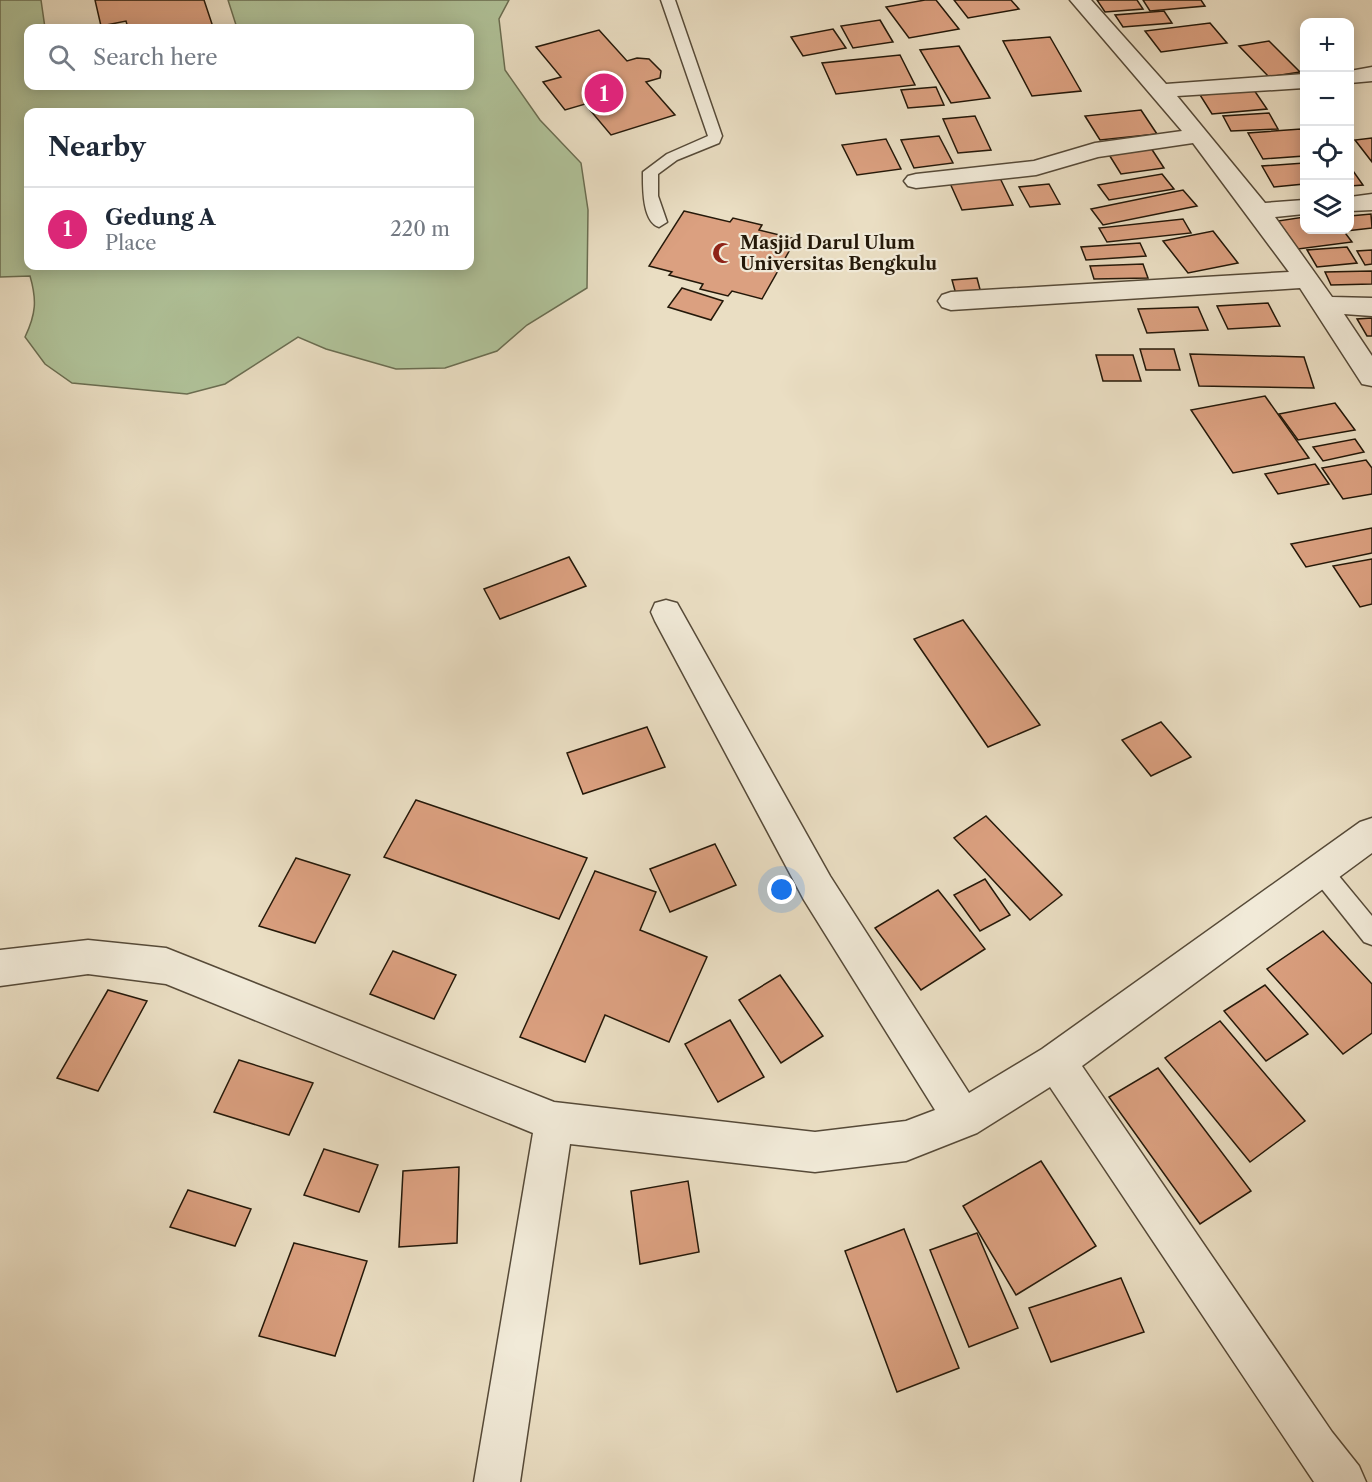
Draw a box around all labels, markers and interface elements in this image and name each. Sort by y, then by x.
map controls [1300,18,1354,234]
button: + [1300,18,1354,72]
search box [24,24,474,90]
icon: search [45,41,78,74]
text: Search here [93,44,218,71]
pin: 1 [584,70,624,116]
button: − [1300,72,1354,126]
button: locate [1300,126,1354,180]
text: Nearby [48,131,146,163]
button: layers [1300,180,1354,234]
text: Gedung A [105,204,216,231]
text: 1 [63,217,72,241]
text: 220 m [390,217,450,241]
text: Place [105,231,156,255]
place label: Masjid Darul Ulum Universitas Bengkulu [740,232,937,275]
mosque icon: Masjid Darul Ulum Universitas Bengkulu [711,241,735,265]
your location [767,875,796,904]

